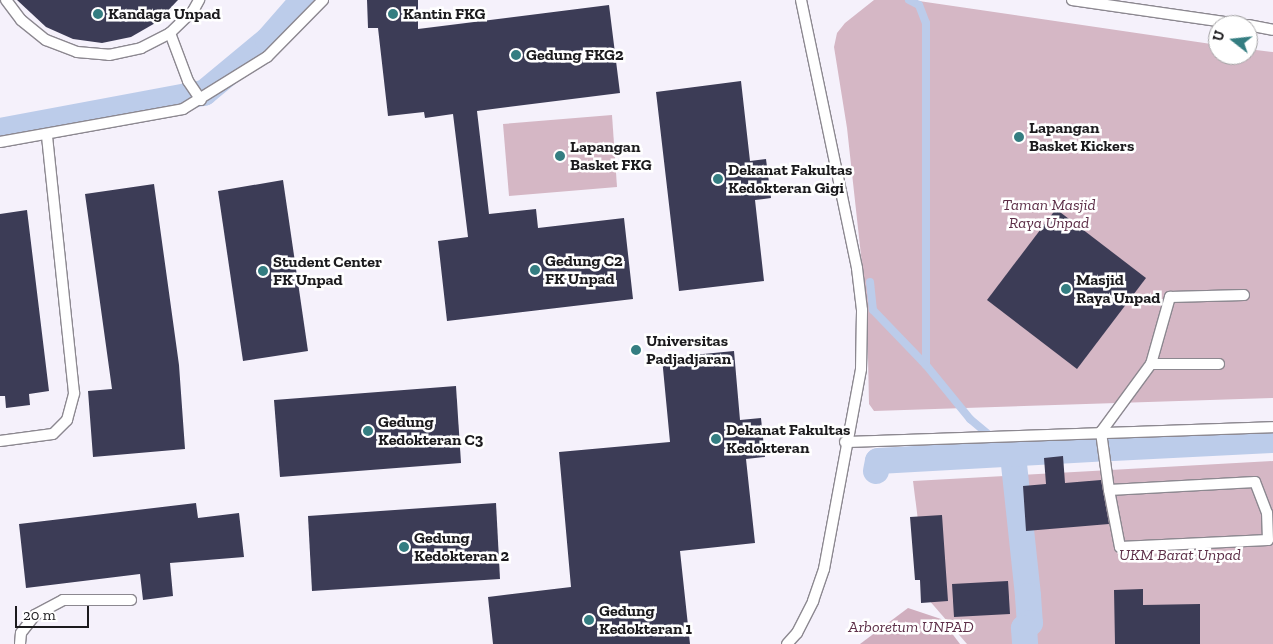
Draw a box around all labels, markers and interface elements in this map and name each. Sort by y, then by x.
place label: Kandaga Unpad [108,4,221,24]
place label: Kantin FKG [403,4,485,24]
marker: Kandaga Unpad [92,8,104,20]
marker: Kantin FKG [387,8,399,20]
north arrow [1208,15,1258,65]
text: U [1209,29,1229,43]
place label: Gedung FKG2 [526,45,624,65]
marker: Gedung FKG2 [510,49,522,61]
place label: Lapangan Basket Kickers [1029,118,1134,156]
marker: Lapangan Basket Kickers [1013,131,1025,143]
place label: Lapangan Basket FKG [570,137,652,175]
marker: Lapangan Basket FKG [554,150,566,162]
place label: Dekanat Fakultas Kedokteran Gigi [728,160,852,198]
marker: Dekanat Fakultas Kedokteran Gigi [712,173,724,185]
park label: Taman Masjid Raya Unpad [1002,195,1096,233]
place label: Gedung C2 FK Unpad [545,251,623,289]
place label: Student Center FK Unpad [273,252,382,290]
marker: Gedung C2 FK Unpad [529,264,541,276]
marker: Student Center FK Unpad [257,265,269,277]
place label: Masjid Raya Unpad [1076,270,1160,308]
marker: Masjid Raya Unpad [1060,283,1072,295]
place label: Universitas Padjadjaran [646,331,731,369]
marker: Universitas Padjadjaran [630,344,642,356]
place label: Gedung Kedokteran C3 [378,412,483,450]
place label: Dekanat Fakultas Kedokteran [726,420,850,458]
marker: Gedung Kedokteran C3 [362,425,374,437]
marker: Dekanat Fakultas Kedokteran [710,433,722,445]
place label: Gedung Kedokteran 2 [414,528,509,566]
marker: Gedung Kedokteran 2 [398,541,410,553]
park label: UKM Barat Unpad [1119,545,1241,565]
scale bar [18,596,91,628]
place label: Gedung Kedokteran 1 [599,601,692,639]
text: 20 m [23,606,56,624]
marker: Gedung Kedokteran 1 [583,614,595,626]
park label: Arboretum UNPAD [848,617,974,637]

